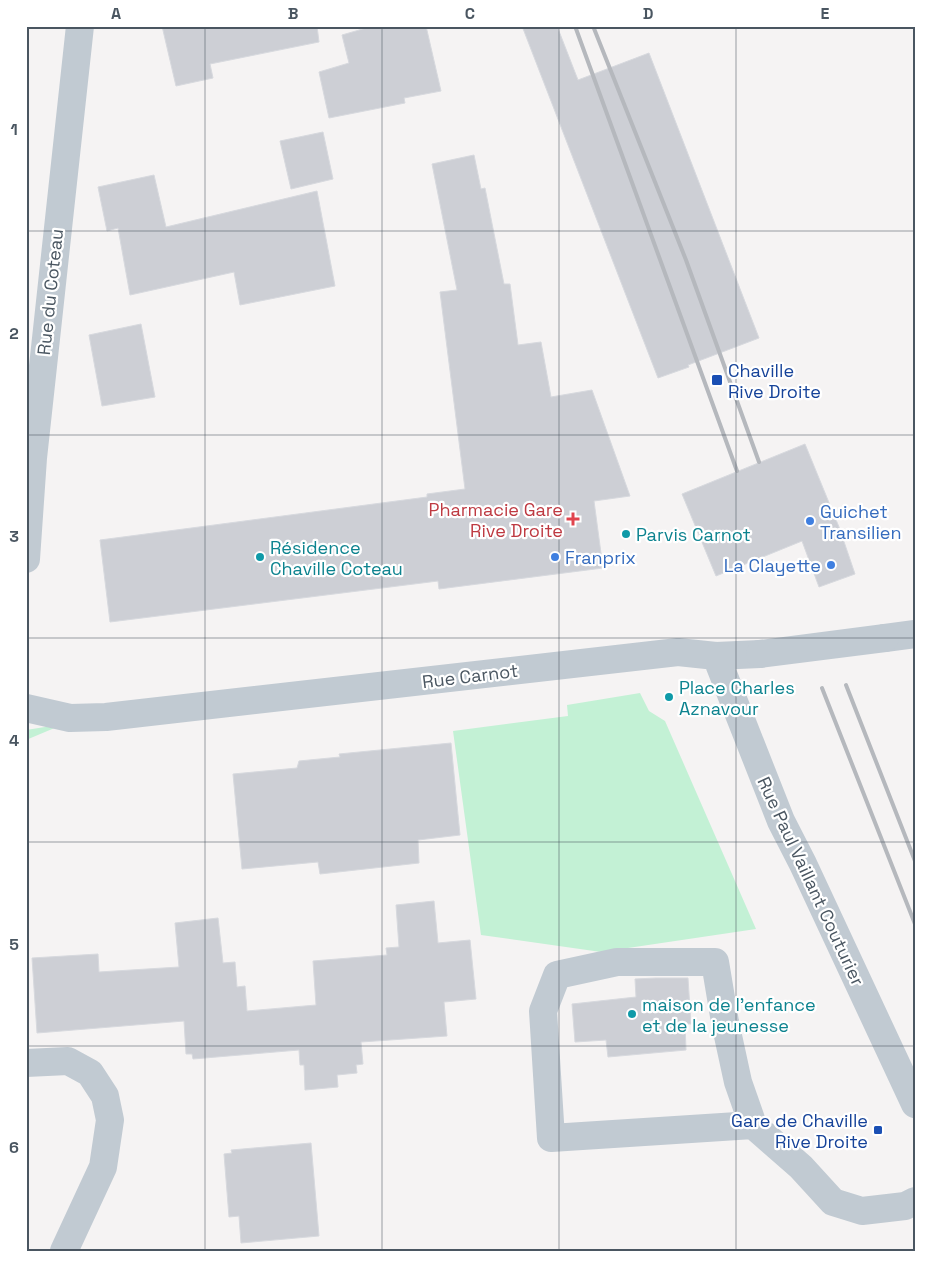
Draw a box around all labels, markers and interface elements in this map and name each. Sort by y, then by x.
text: A [111,3,121,24]
text: B [288,3,298,24]
text: C [465,3,475,24]
text: D [643,3,653,24]
text: E [821,3,830,24]
text: 1 [10,119,18,140]
street label: Rue du Coteau [32,228,68,356]
text: 2 [9,323,19,344]
place label: Chaville Rive Droite [728,359,821,403]
marker: Chaville Rive Droite [710,373,724,387]
place label: Pharmacie Gare Rive Droite [429,498,563,542]
place label: Guichet Transilien [820,500,902,544]
marker: Pharmacie Gare Rive Droite [567,513,579,525]
marker: Guichet Transilien [804,515,816,527]
place label: Parvis Carnot [636,523,751,546]
text: 3 [9,526,19,547]
marker: Parvis Carnot [620,528,632,540]
place label: Résidence Chaville Coteau [270,536,403,580]
place label: Franprix [565,546,636,569]
marker: Résidence Chaville Coteau [254,551,266,563]
marker: Franprix [549,551,561,563]
place label: La Clayette [724,554,821,577]
marker: La Clayette [825,559,837,571]
street label: Rue Carnot [421,659,519,693]
place label: Place Charles Aznavour [679,676,795,720]
marker: Place Charles Aznavour [663,691,675,703]
text: 4 [9,730,19,751]
street label: Rue Paul Vaillant Couturier [752,773,870,989]
text: 5 [9,934,19,955]
place label: maison de l'enfance et de la jeunesse [642,993,816,1037]
marker: maison de l'enfance et de la jeunesse [626,1008,638,1020]
place label: Gare de Chaville Rive Droite [731,1109,868,1153]
marker: Gare de Chaville Rive Droite [872,1124,884,1136]
text: 6 [9,1137,19,1158]

